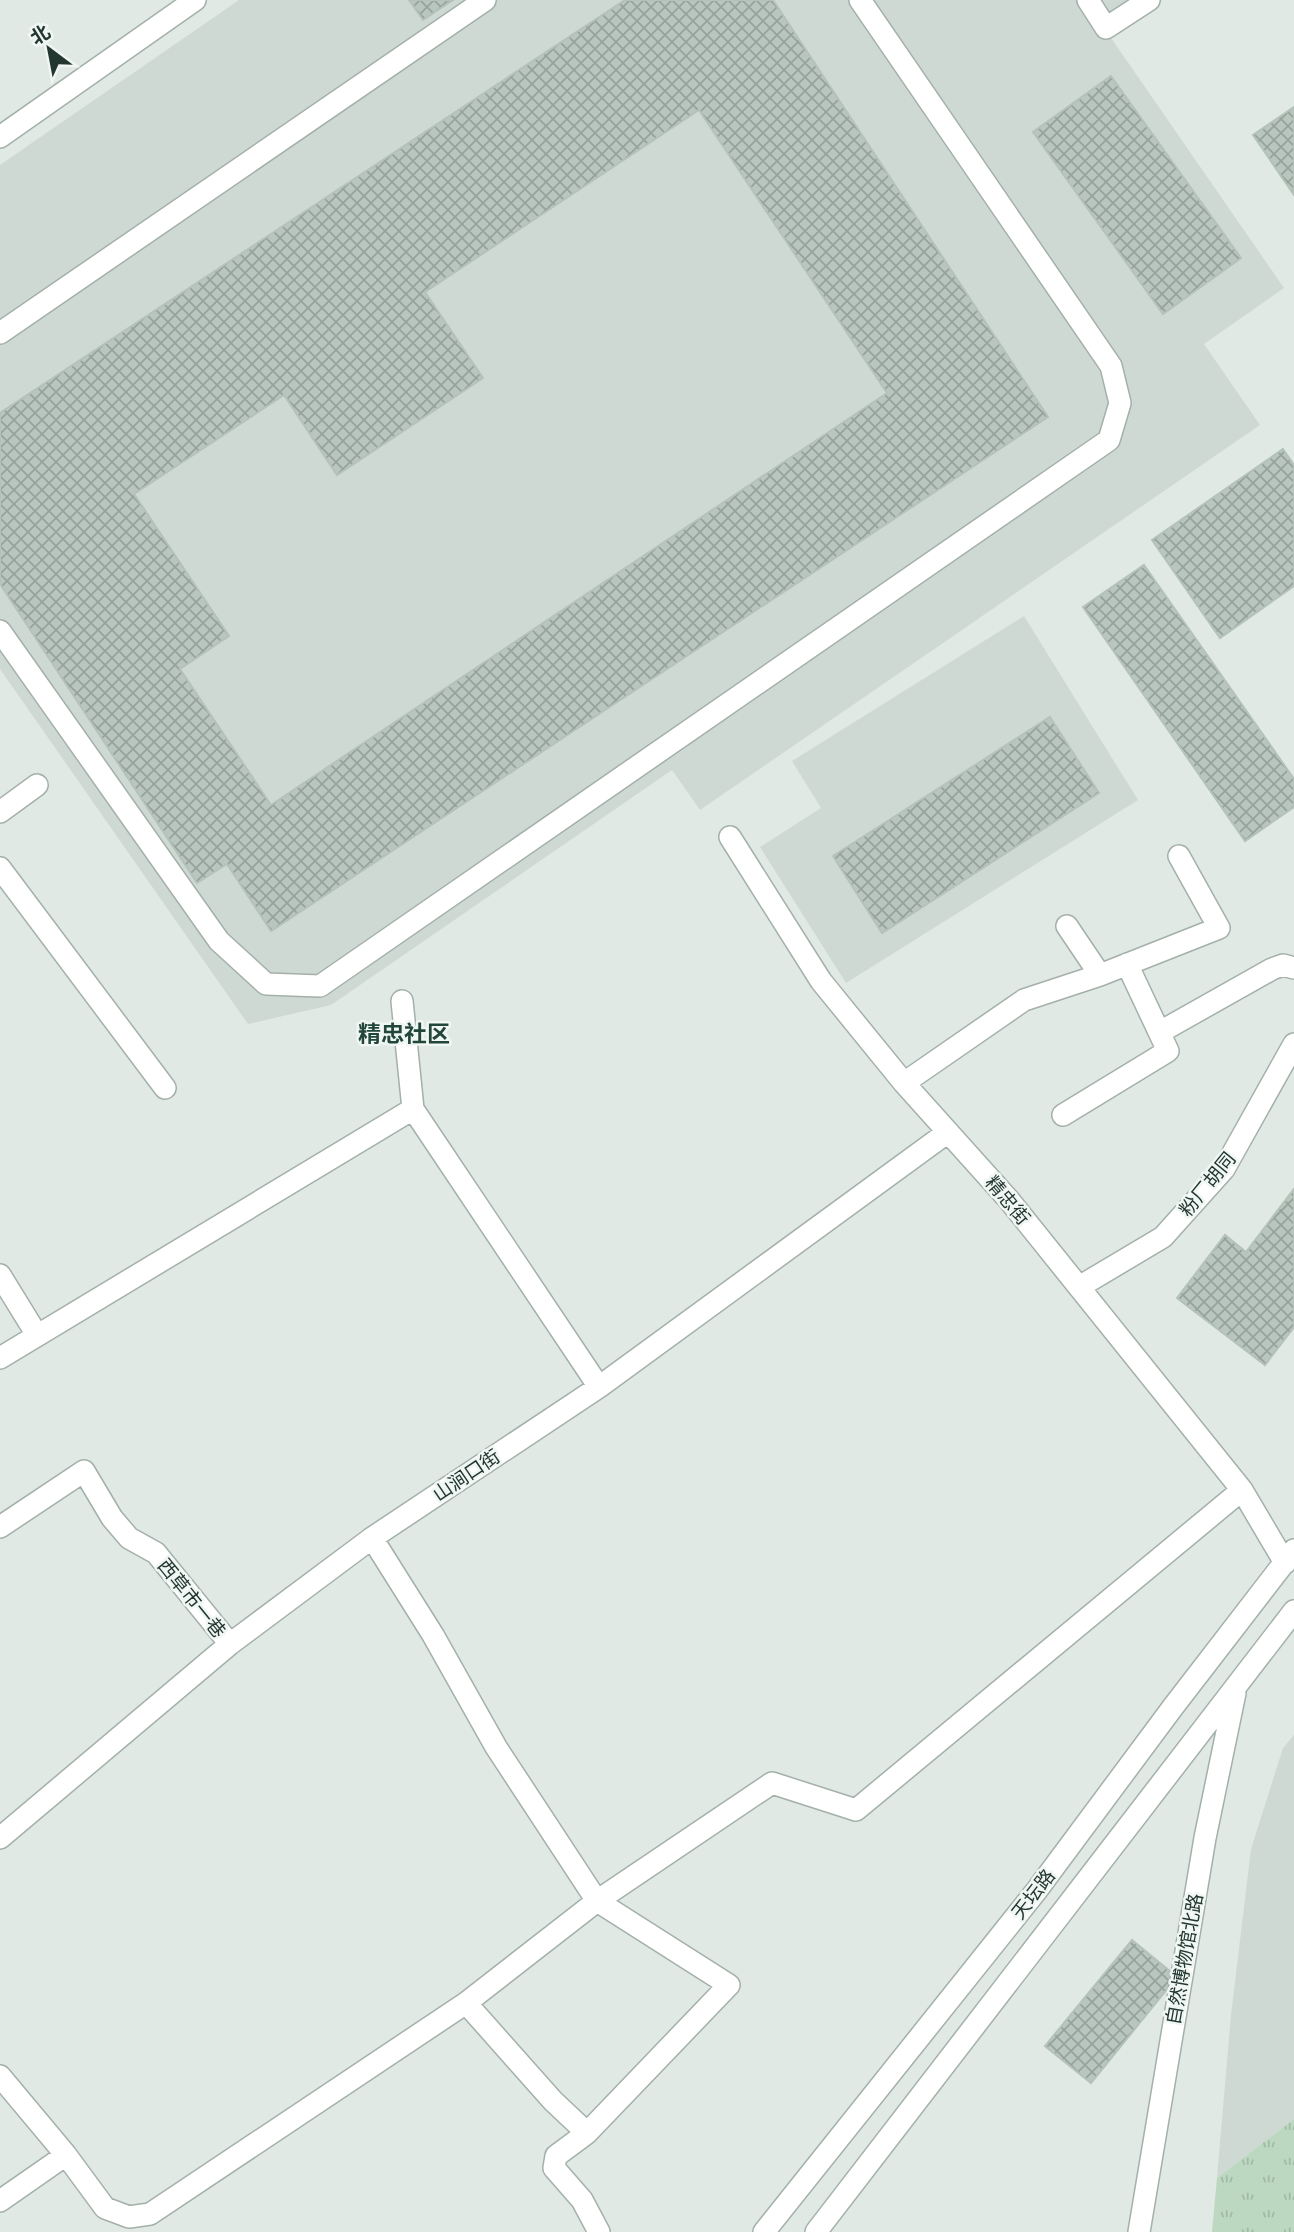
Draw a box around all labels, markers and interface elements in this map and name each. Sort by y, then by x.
north arrow [14,14,84,84]
text: 北 [25,19,55,51]
district label: 精忠社区 [358,1017,450,1049]
street label: 粉厂胡同 [1173,1146,1241,1222]
street label: 精忠街 [980,1170,1036,1230]
street label: 山涧口街 [427,1443,505,1507]
street label: 西草市一巷 [152,1553,232,1643]
street label: 天坛路 [1005,1864,1061,1924]
street label: 自然博物馆北路 [1160,1891,1208,2027]

